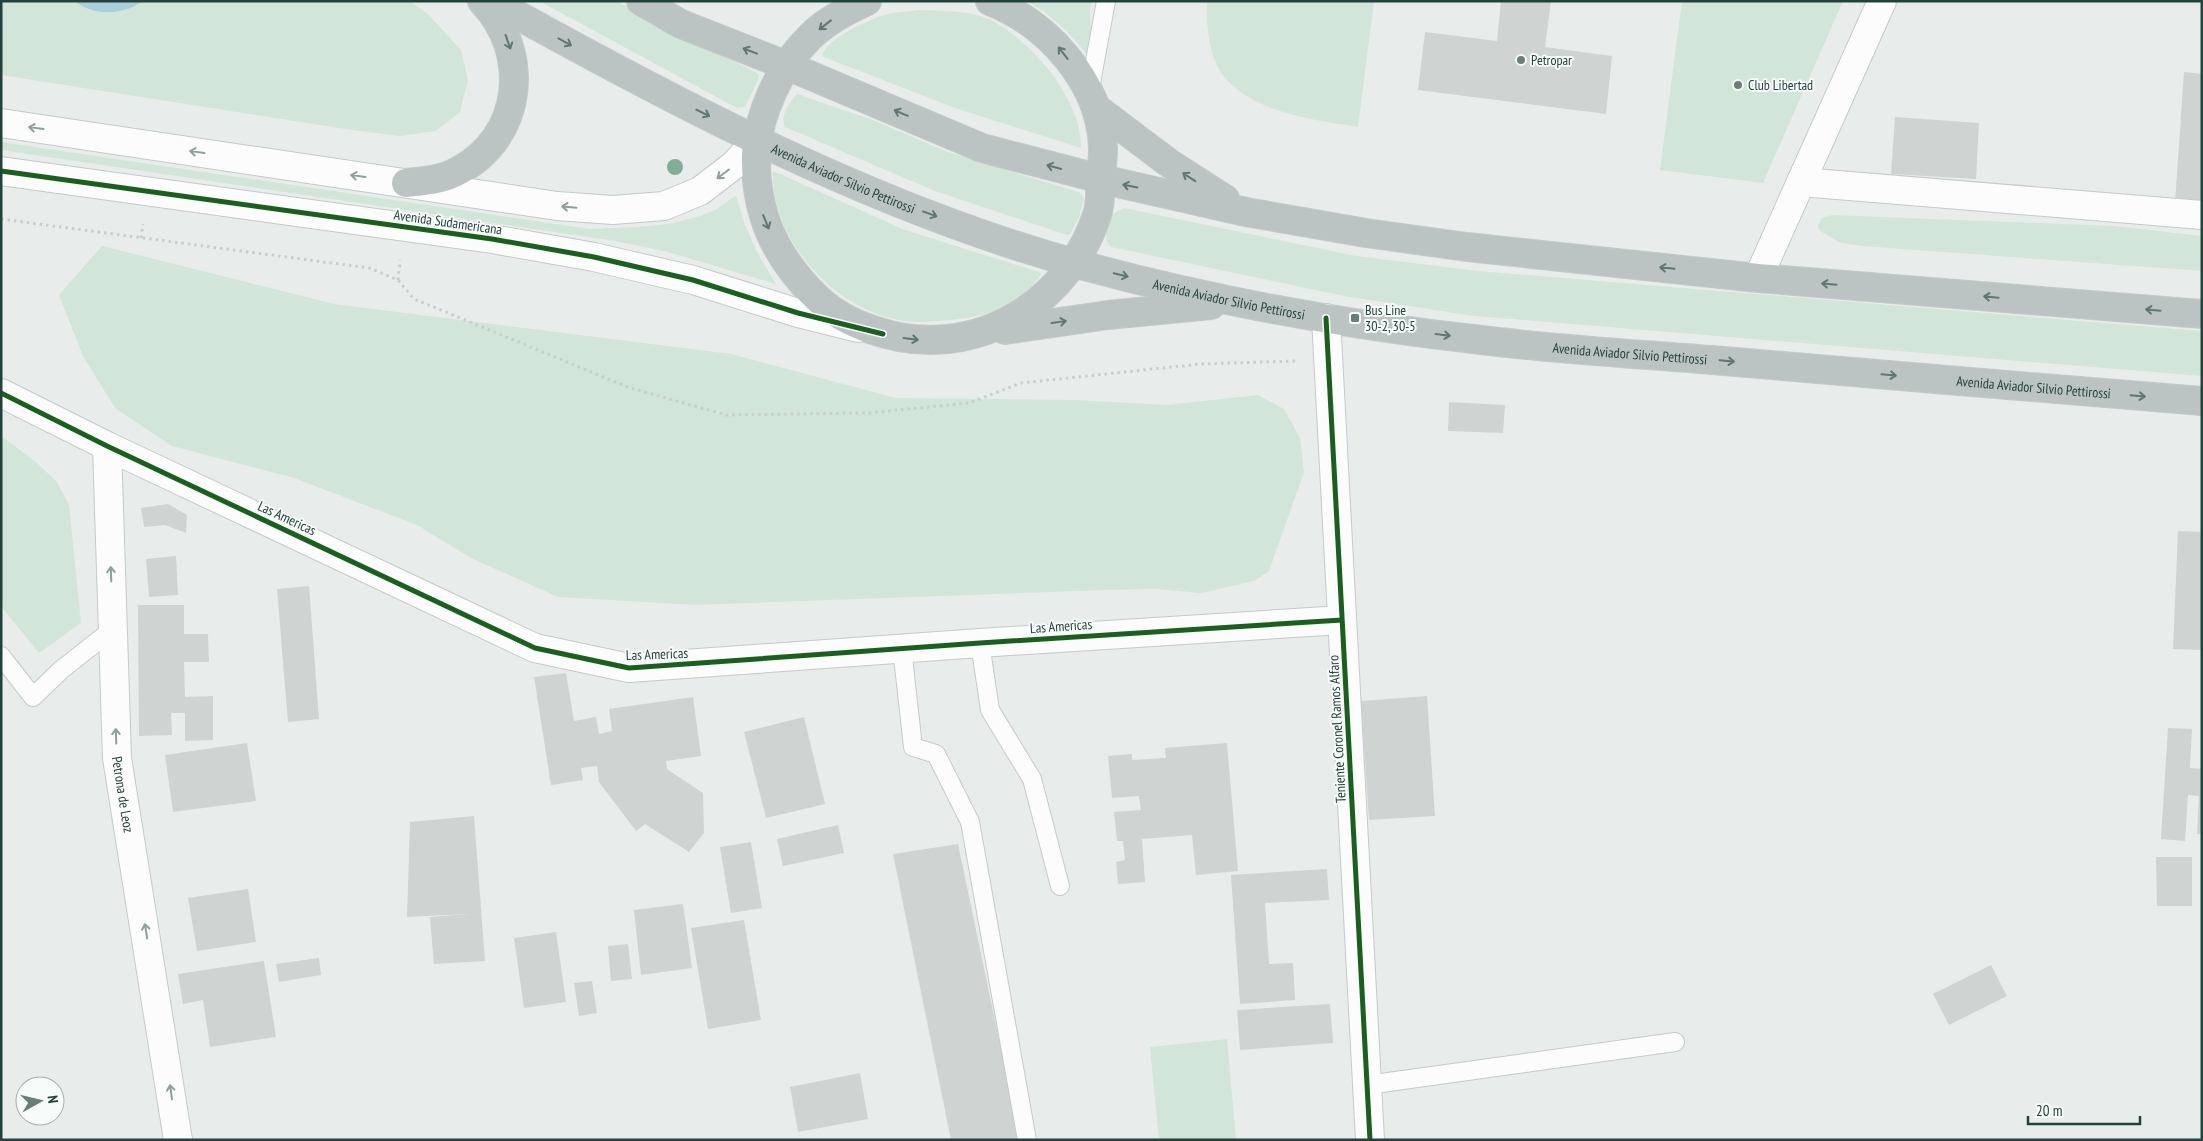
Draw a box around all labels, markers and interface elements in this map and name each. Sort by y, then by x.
one-way arrow [819,20,832,31]
one-way arrow [504,34,513,49]
one-way arrow [557,37,572,47]
one-way arrow [743,46,758,55]
one-way arrow [1058,46,1068,60]
place label: Petropar [1531,51,1572,69]
marker: Petropar [1515,54,1527,66]
place label: Club Libertad [1748,76,1813,94]
marker: Club Libertad [1732,79,1744,91]
one-way arrow [695,108,710,118]
one-way arrow [894,108,909,118]
one-way arrow [29,123,45,133]
street label: Avenida Aviador Silvio Pettirossi [769,139,918,218]
one-way arrow [189,147,205,157]
one-way arrow [1046,161,1062,171]
one-way arrow [716,169,730,179]
one-way arrow [350,170,366,180]
one-way arrow [1183,172,1197,182]
one-way arrow [1122,180,1138,190]
one-way arrow [561,202,577,211]
street label: Avenida Sudamericana [393,205,503,239]
one-way arrow [922,210,938,219]
one-way arrow [761,214,771,229]
one-way arrow [1660,263,1676,273]
one-way arrow [1113,271,1129,280]
street label: Avenida Aviador Silvio Pettirossi [1151,275,1306,324]
one-way arrow [1821,279,1837,288]
one-way arrow [1983,292,1999,301]
place label: Bus Line 30-2, 30-5 [1365,301,1416,335]
one-way arrow [2145,305,2161,315]
marker: Bus Line 30-2, 30-5 [1349,312,1361,324]
one-way arrow [1051,317,1067,327]
one-way arrow [1435,330,1451,340]
one-way arrow [903,334,919,344]
street label: Avenida Aviador Silvio Pettirossi [1552,339,1708,369]
one-way arrow [1719,357,1735,366]
one-way arrow [1880,370,1896,380]
street label: Avenida Aviador Silvio Pettirossi [1956,372,2112,403]
one-way arrow [2130,391,2146,401]
street label: Las Americas [255,497,319,539]
one-way arrow [106,566,116,582]
street label: Las Americas [1029,615,1093,637]
street label: Las Americas [626,644,689,664]
street label: Teniente Coronel Ramos Alfaro [1324,655,1350,803]
one-way arrow [111,728,121,744]
street label: Petrona de Leoz [108,755,138,834]
one-way arrow [140,923,150,939]
north arrow [15,1076,65,1126]
one-way arrow [166,1084,176,1100]
text: N [43,1094,62,1104]
scale bar [2028,1094,2140,1126]
text: 20 m [2036,1101,2062,1120]

